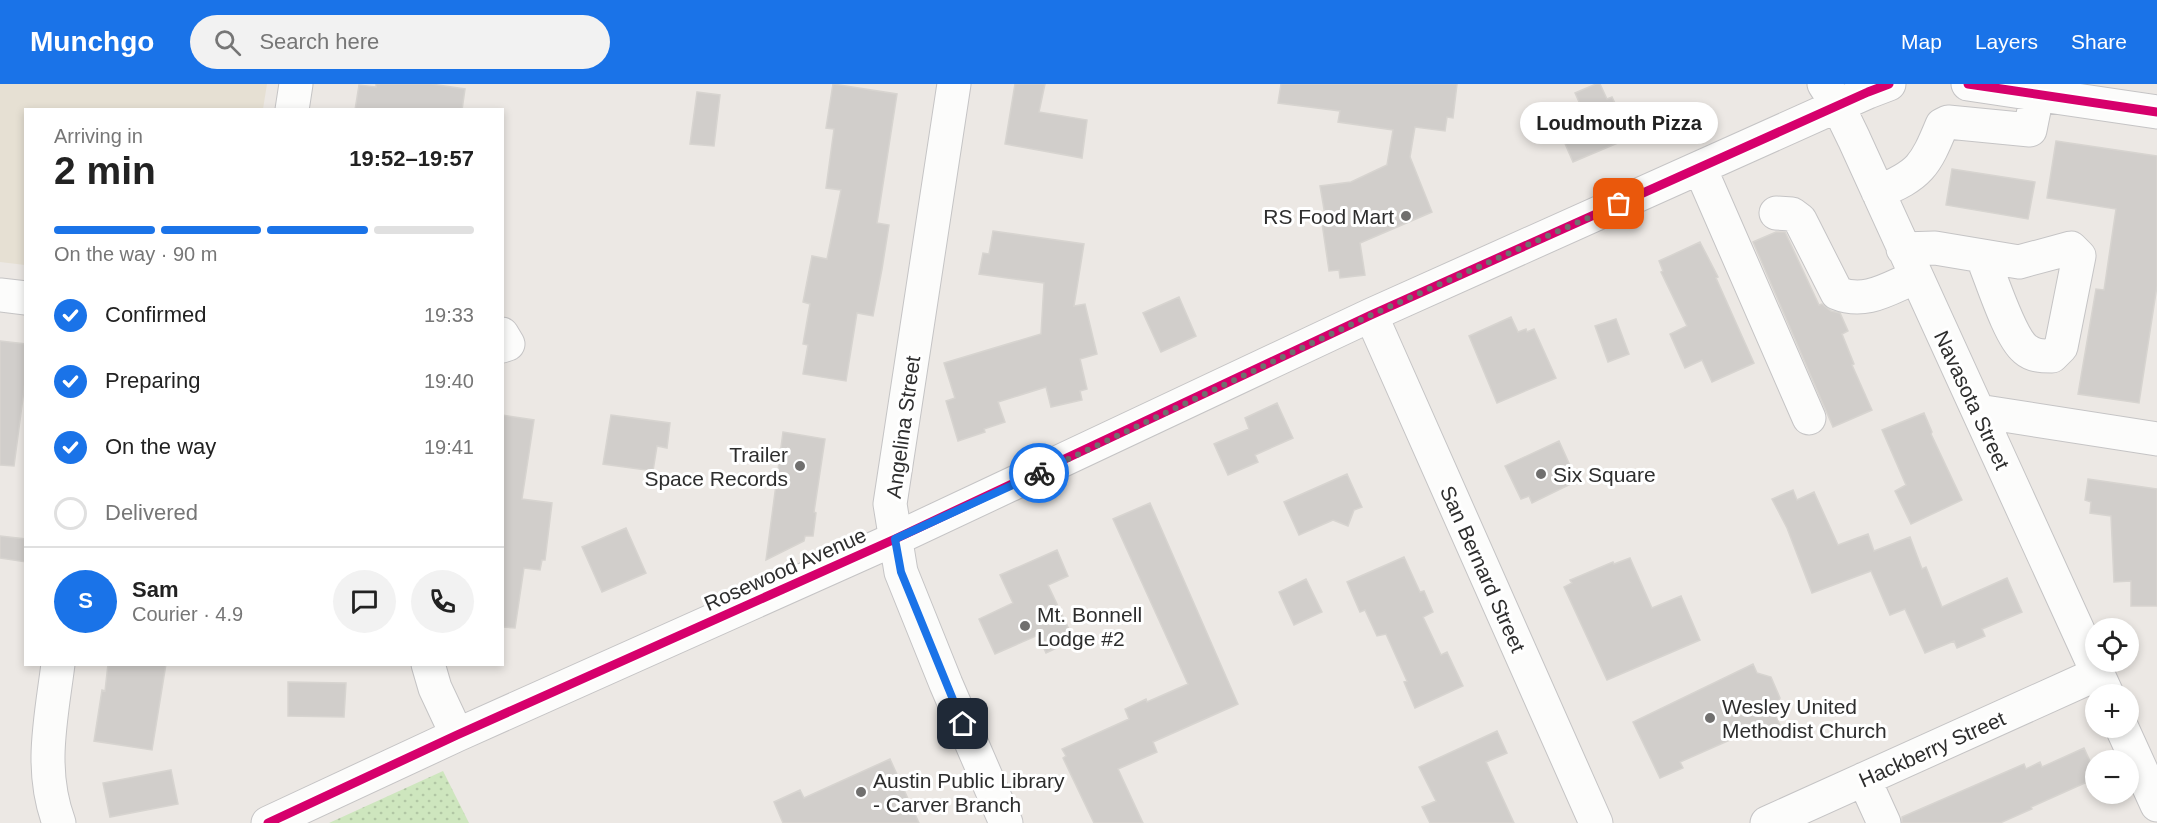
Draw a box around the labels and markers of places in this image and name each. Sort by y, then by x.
callout: Loudmouth Pizza [1520,102,1718,144]
pin [1593,178,1644,229]
place label: RS Food Mart [1263,205,1394,228]
marker: RS Food Mart [1399,209,1413,223]
place label: Trailer Space Records [644,443,788,490]
marker: Trailer Space Records [793,459,807,473]
place label: Six Square [1553,463,1656,486]
marker: Six Square [1534,467,1548,481]
place label: Mt. Bonnell Lodge #2 [1037,603,1142,650]
marker: Mt. Bonnell Lodge #2 [1018,619,1032,633]
place label: Wesley United Methodist Church [1722,695,1887,742]
pin [937,698,988,749]
marker: Wesley United Methodist Church [1703,711,1717,725]
place label: Austin Public Library - Carver Branch [873,769,1065,816]
marker: Austin Public Library - Carver Branch [854,785,868,799]

